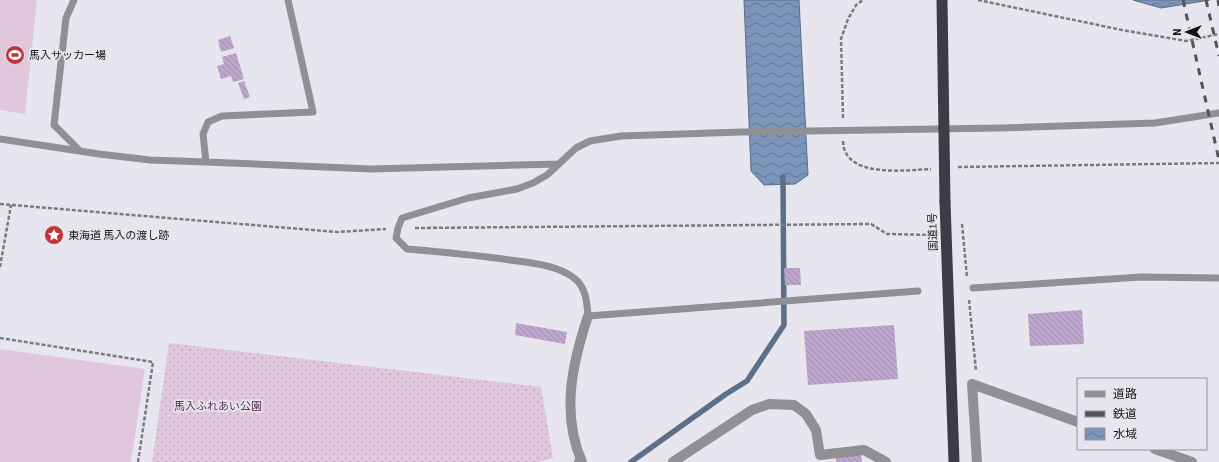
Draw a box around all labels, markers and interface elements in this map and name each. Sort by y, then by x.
north arrow [1167,12,1207,52]
text: N [1170,28,1185,36]
sports icon: 馬入サッカー場 [4,44,26,66]
place label: 馬入サッカー場 [29,48,106,63]
street label: 国道1号 [925,213,941,251]
place icon: 東海道 馬入の渡し跡 [43,224,65,246]
place label: 東海道 馬入の渡し跡 [68,228,169,243]
legend [1077,378,1207,450]
text: 道路 [1113,386,1137,403]
park label: 馬入ふれあい公園 [174,399,262,414]
text: 鉄道 [1113,406,1137,423]
text: 水域 [1113,426,1137,443]

